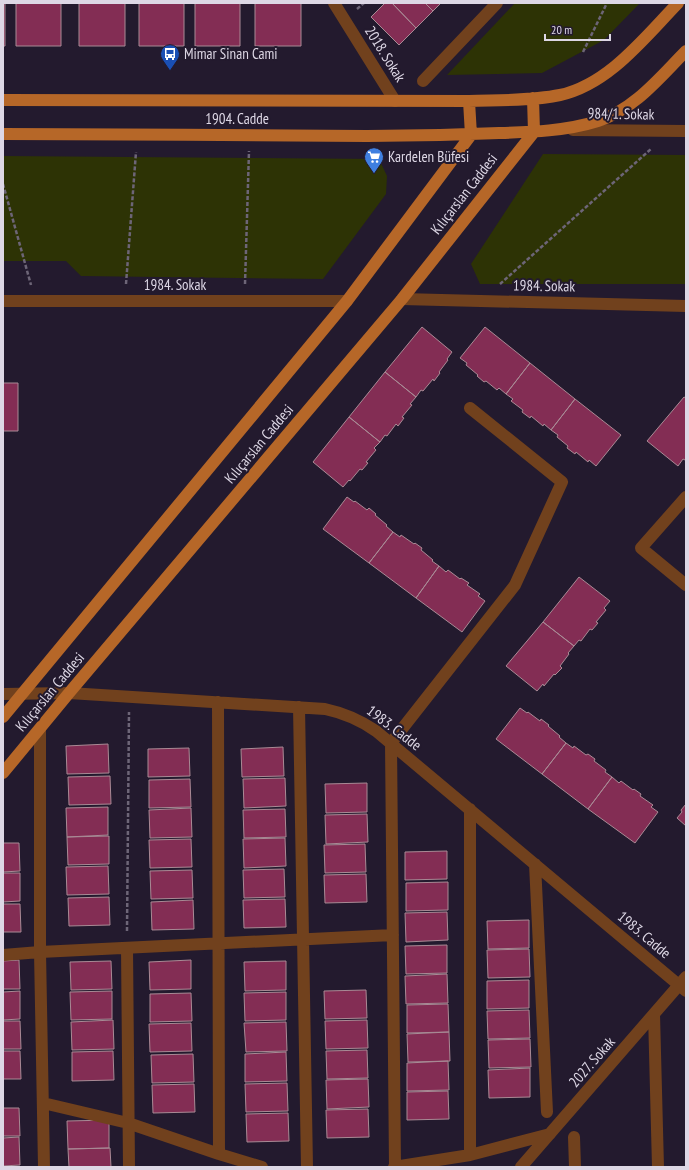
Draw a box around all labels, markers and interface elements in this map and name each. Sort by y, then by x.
scale bar [545,16,610,42]
street label: 2018. Sokak [361,22,410,85]
text: 20 m [551,22,572,37]
bus stop icon: Mimar Sinan Cami [159,43,181,71]
place label: Mimar Sinan Cami [184,44,278,63]
street label: 984/1. Sokak [587,103,655,124]
street label: 1904. Cadde [205,109,269,128]
supermarket icon: Kardelen Büfesi [363,146,385,174]
place label: Kardelen Büfesi [388,147,469,166]
street label: Kılıçarslan Caddesi [426,149,501,238]
street label: 1984. Sokak [144,275,206,294]
street label: 1984. Sokak [513,275,576,296]
street label: Kılıçarslan Caddesi [220,400,297,487]
street label: Kılıçarslan Caddesi [11,648,88,735]
street label: 1983. Cadde [363,701,425,754]
street label: 1983. Cadde [614,907,675,962]
street label: 2027. Sokak [564,1032,619,1091]

